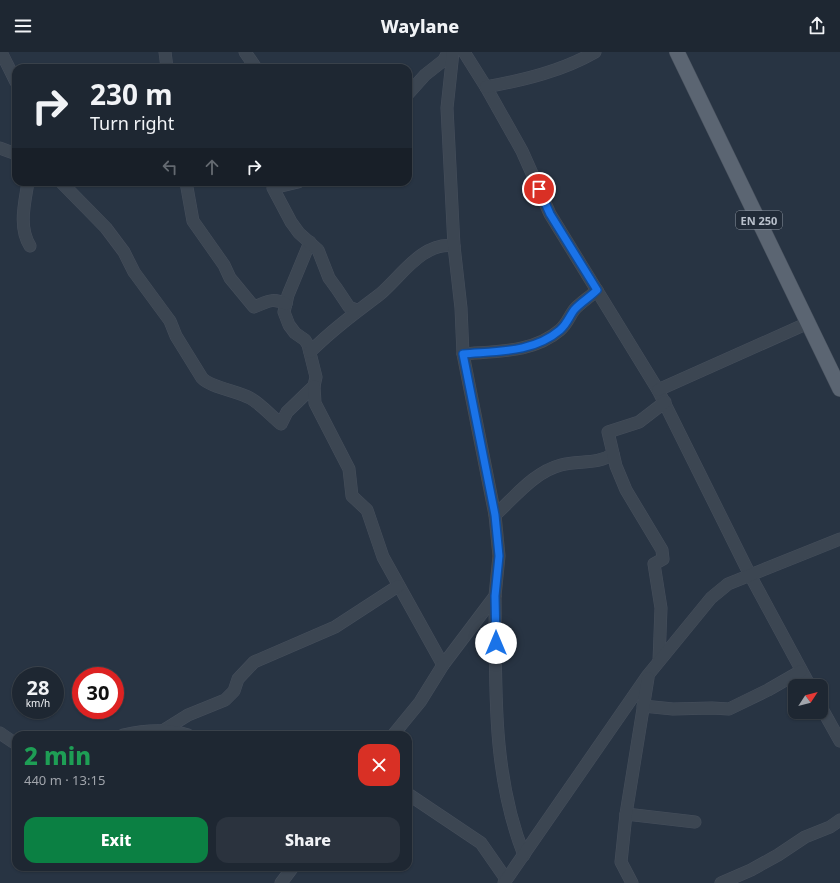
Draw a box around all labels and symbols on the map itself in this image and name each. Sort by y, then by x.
pin [522,172,556,206]
road number: EN 250 [736,211,782,229]
position arrow [475,622,517,664]
speed limit sign: 30 [72,667,124,719]
north arrow [788,679,828,719]

